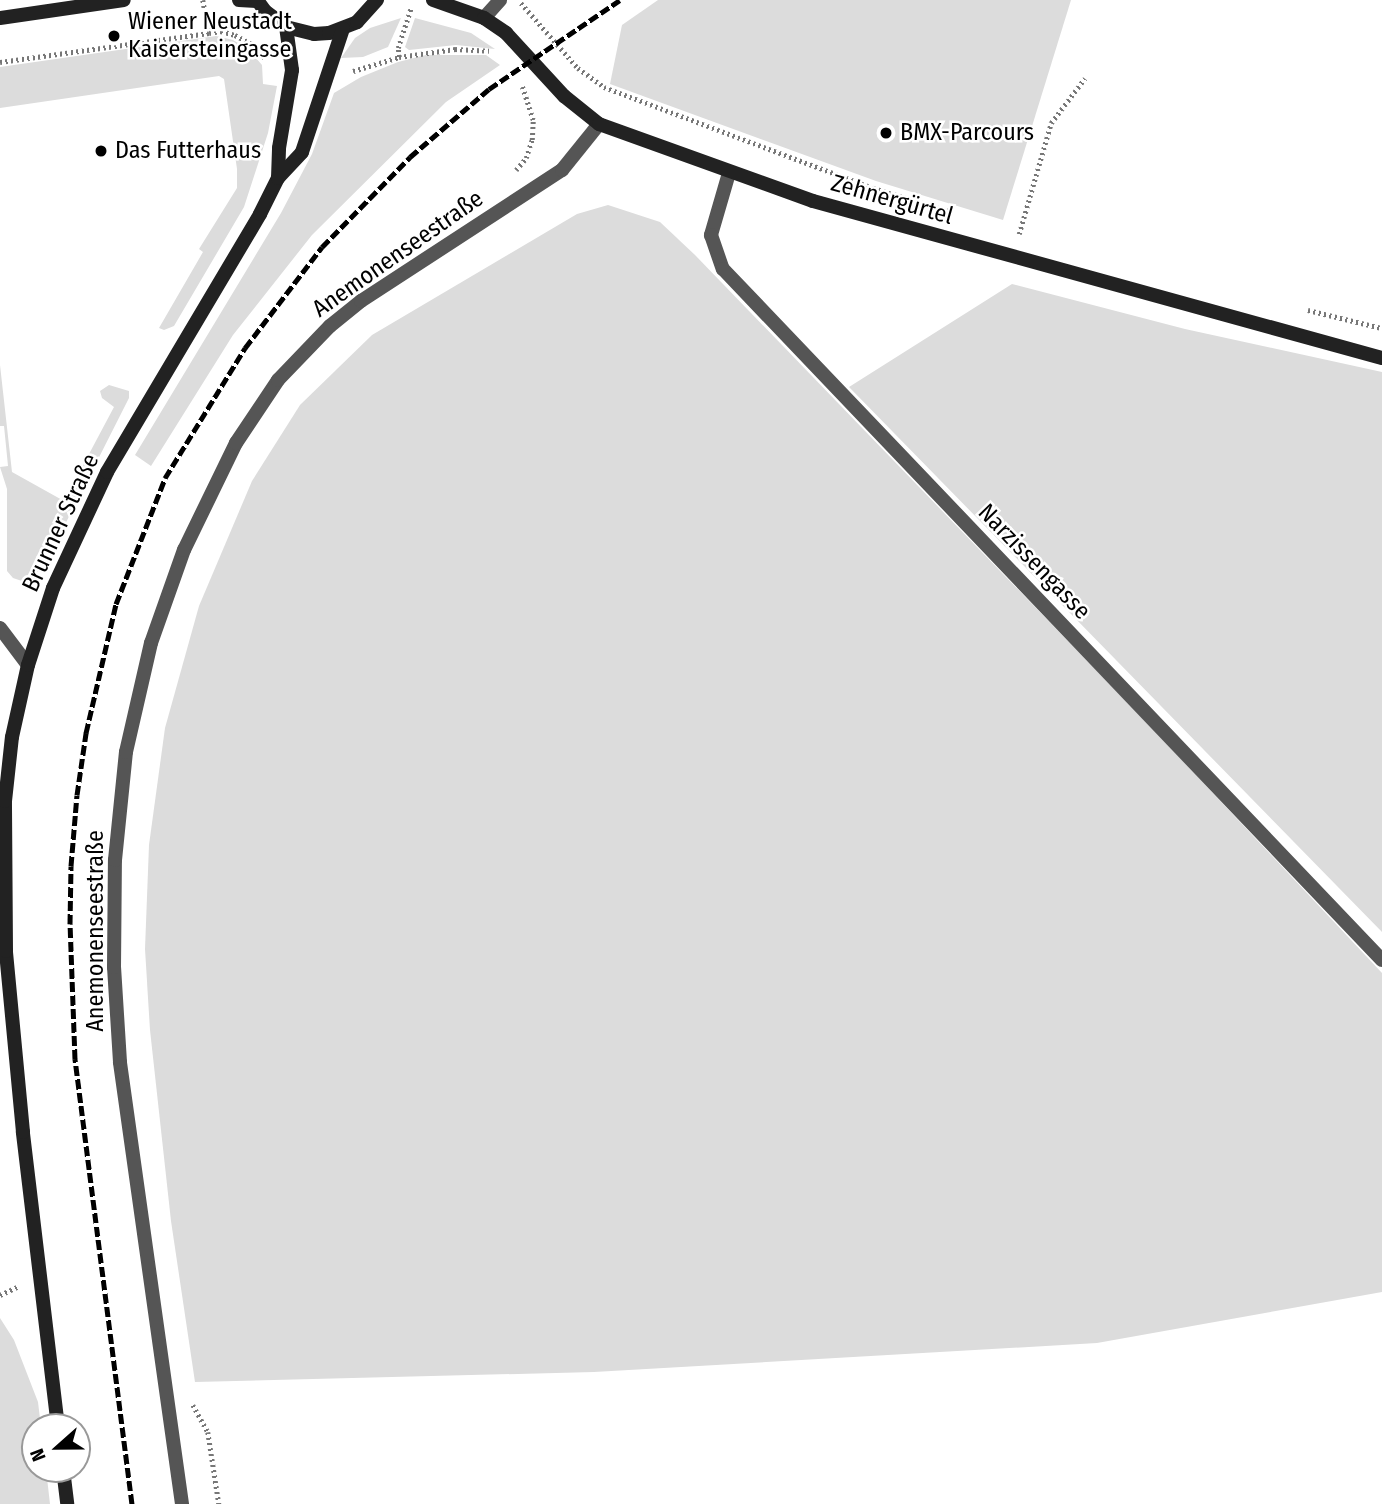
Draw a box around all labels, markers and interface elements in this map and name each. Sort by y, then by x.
place label: Wiener Neustadt Kaisersteingasse [128,8,292,64]
marker: Wiener Neustadt Kaisersteingasse [106,28,122,44]
place label: BMX-Parcours [900,119,1034,147]
marker: BMX-Parcours [878,125,894,141]
place label: Das Futterhaus [115,137,261,165]
marker: Das Futterhaus [93,143,109,159]
street label: Zehnergürtel [828,169,956,231]
street label: Anemonenseestraße [307,184,489,324]
street label: Brunner Straße [16,449,106,597]
street label: Narzissengasse [972,498,1096,626]
street label: Anemonenseestraße [82,830,110,1032]
north arrow [21,1413,91,1483]
text: N [25,1446,51,1464]

